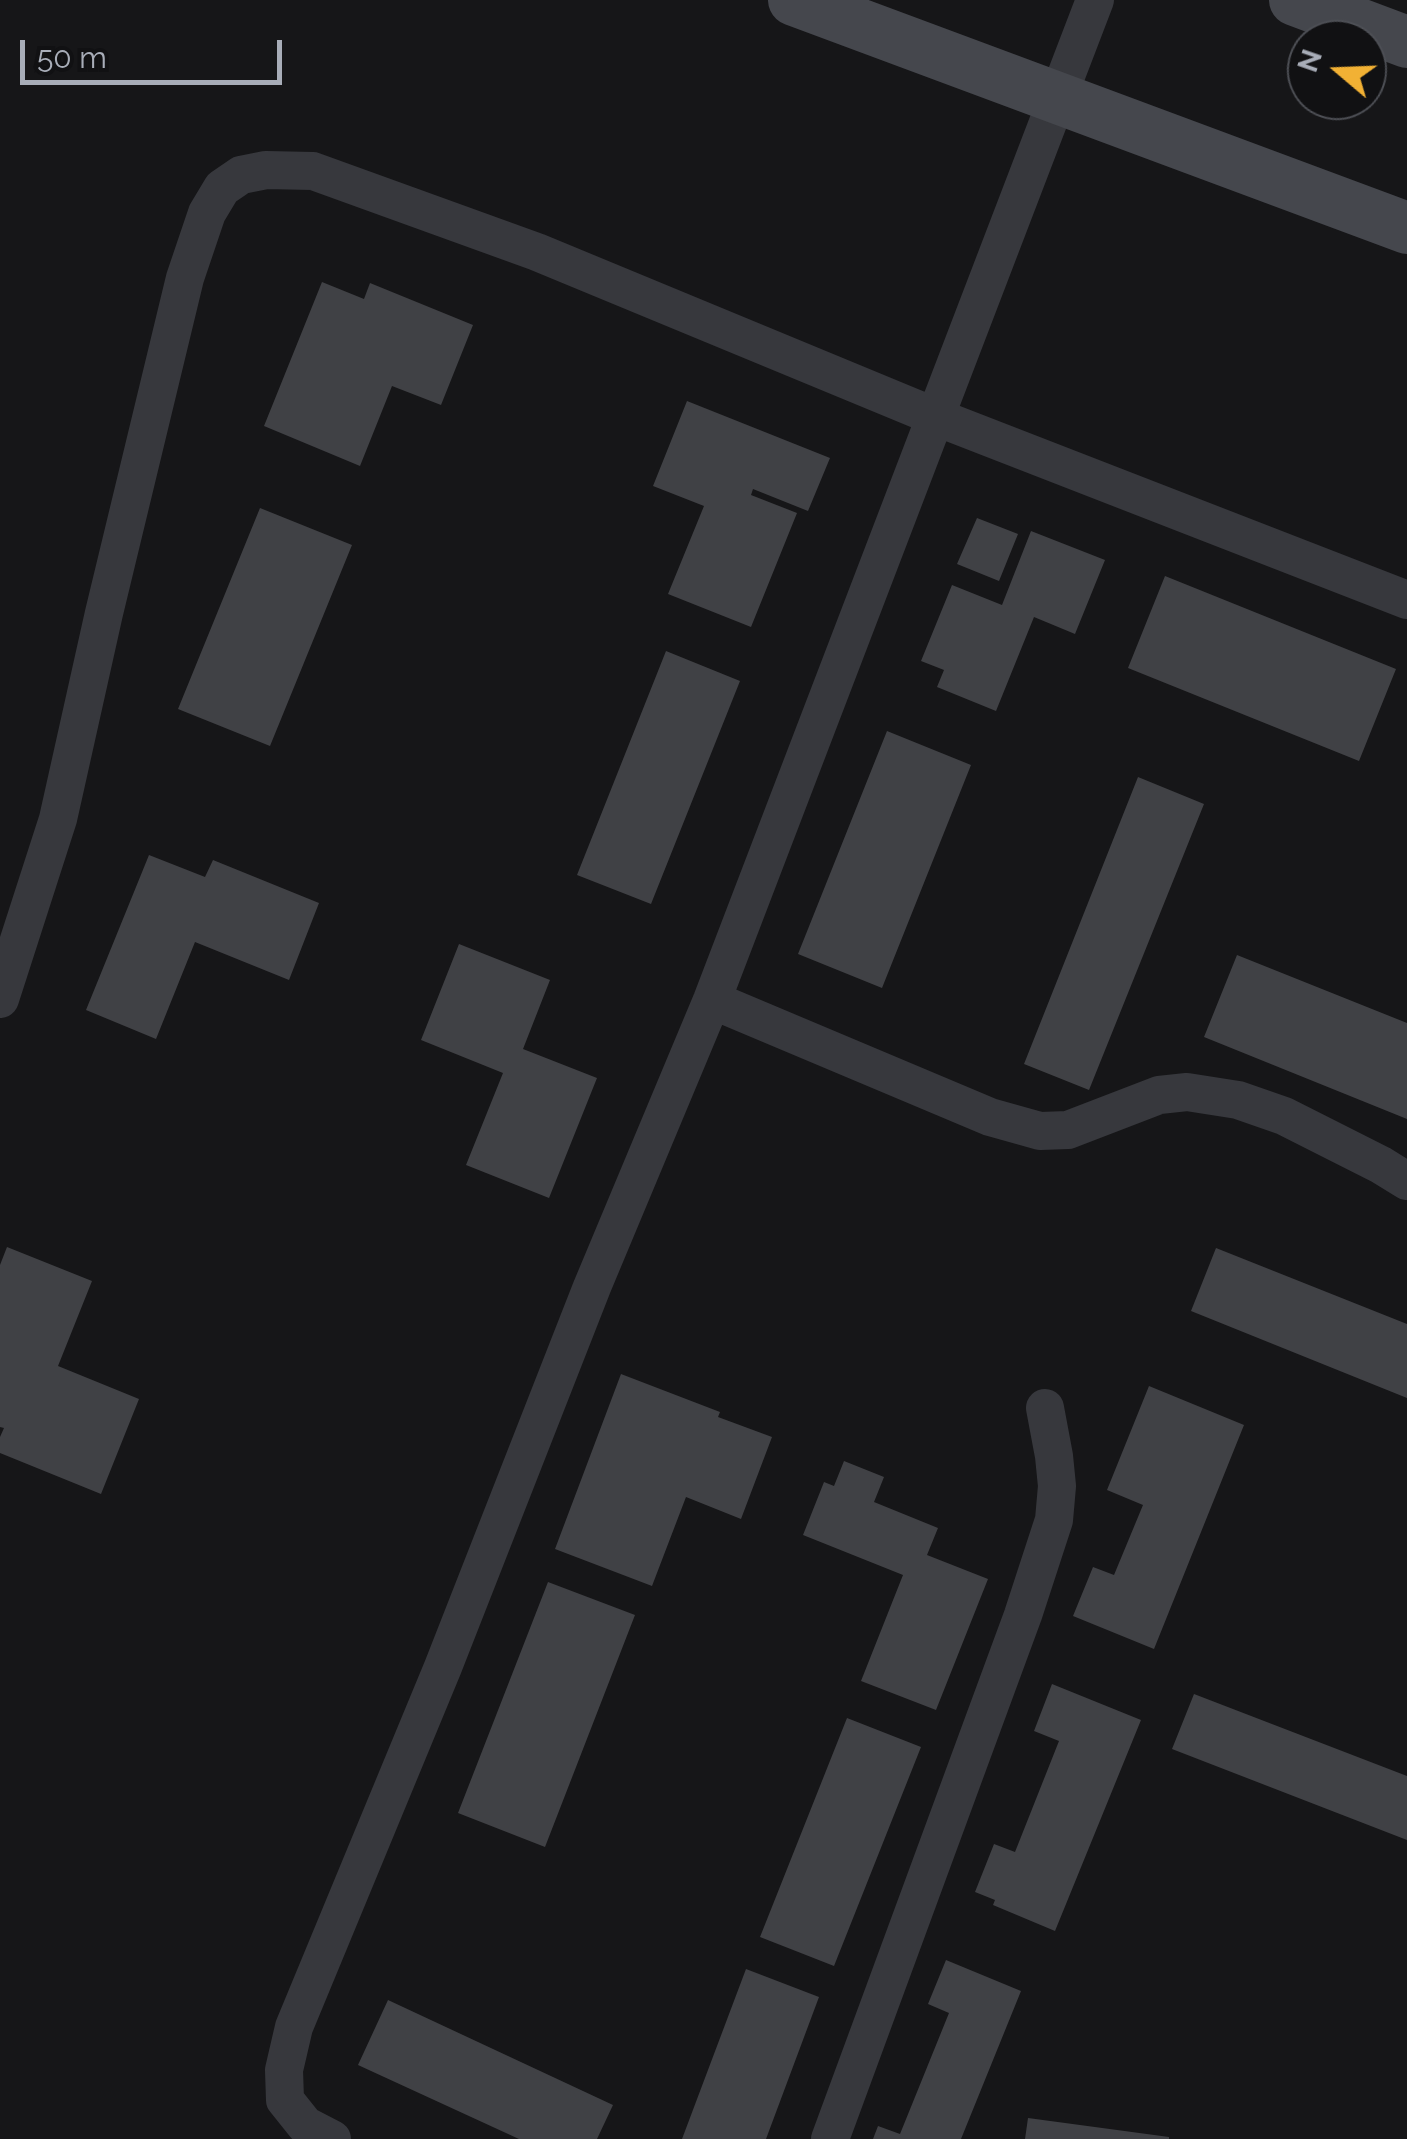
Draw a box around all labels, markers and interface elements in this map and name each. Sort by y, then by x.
scale bar [25,20,288,82]
north arrow [1287,20,1387,120]
text: 50 m [37,40,107,75]
text: N [1291,45,1329,76]

